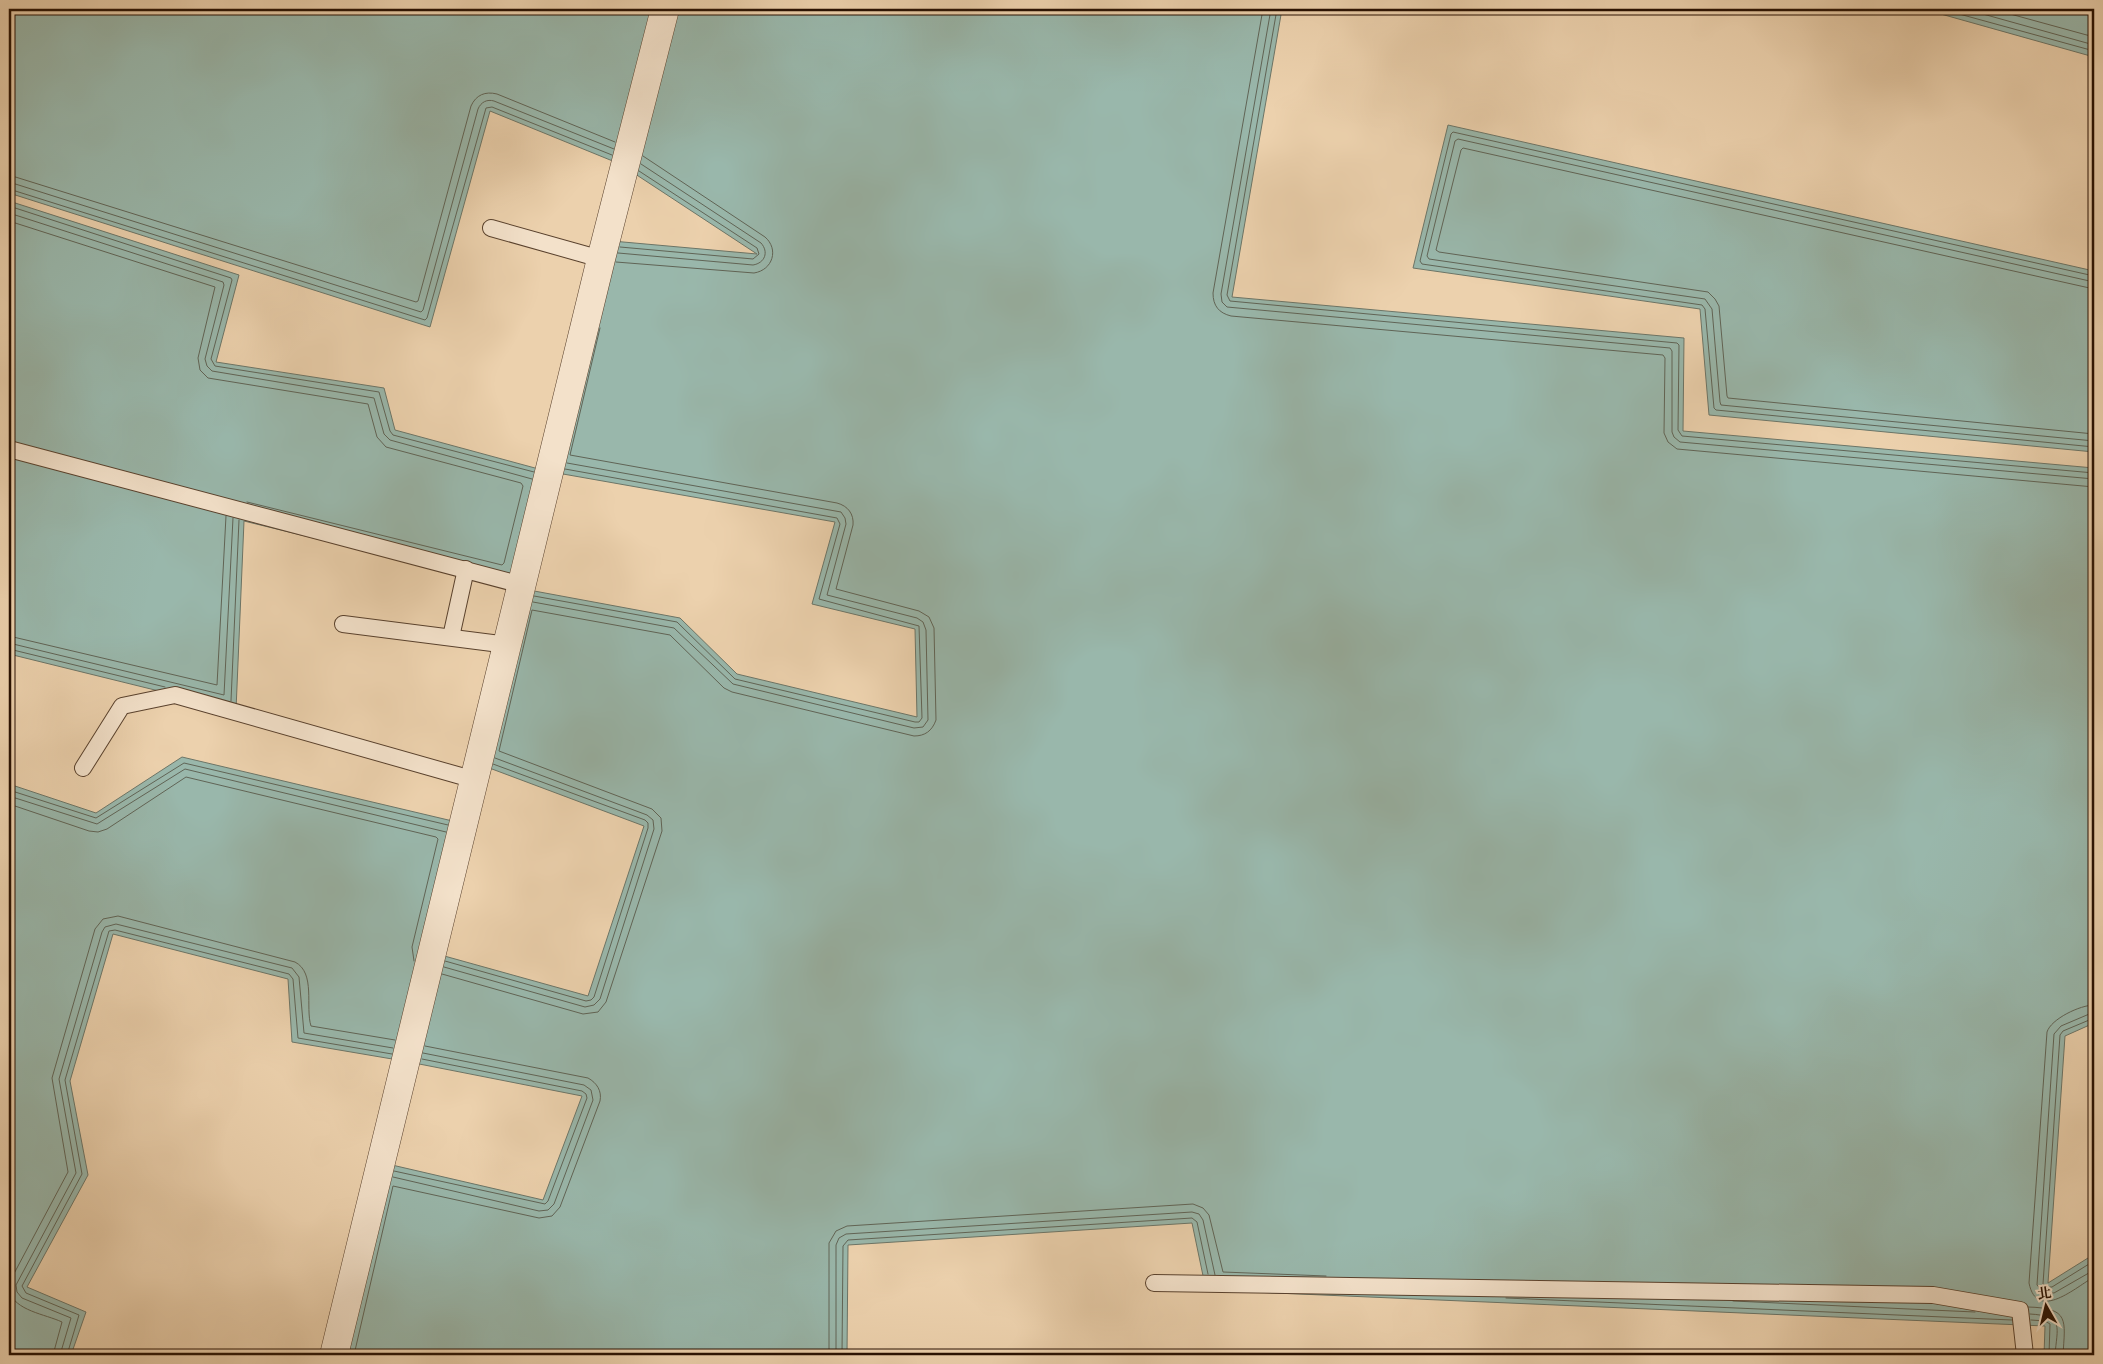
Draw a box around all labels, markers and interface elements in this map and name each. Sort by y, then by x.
north arrow [2020,1282,2070,1332]
text: 北 [2036,1283,2052,1303]

